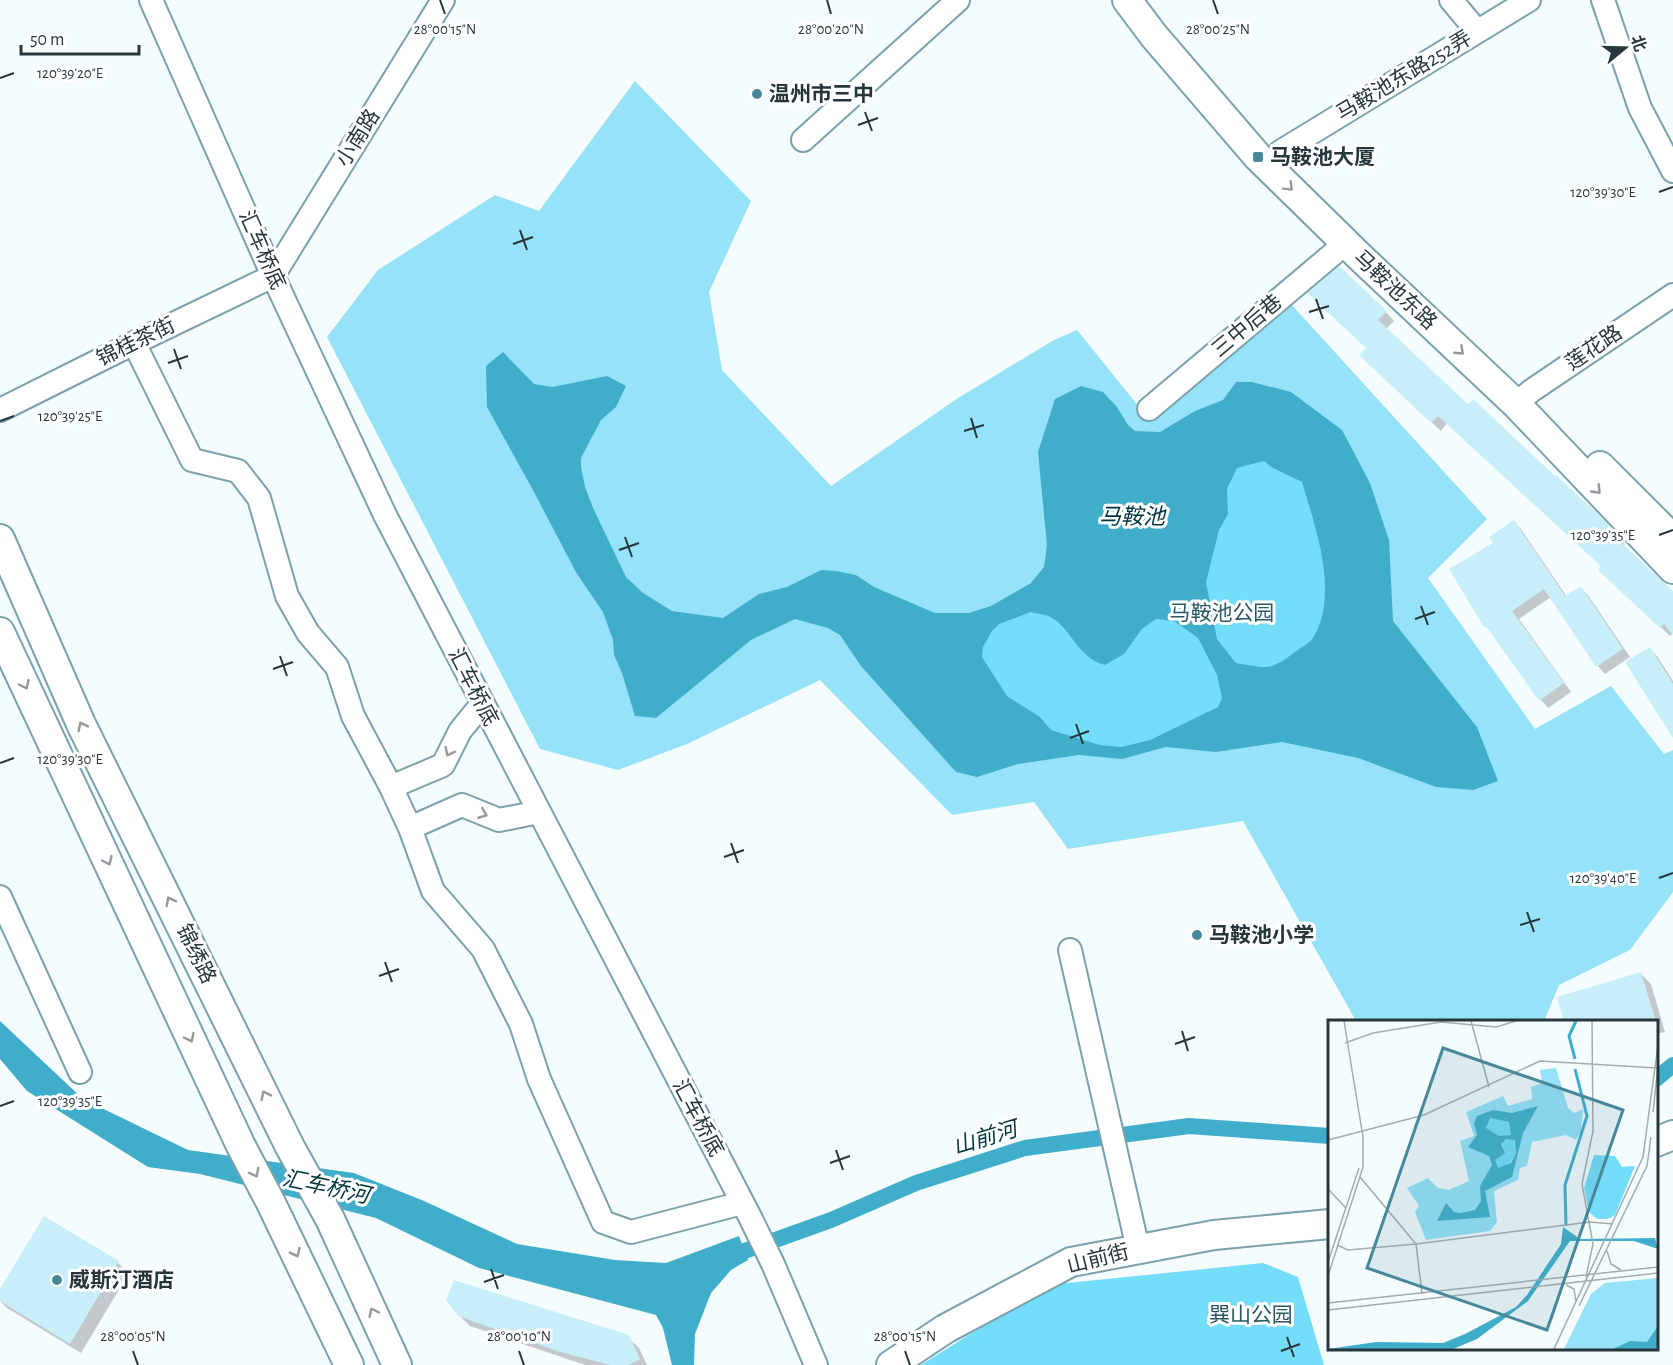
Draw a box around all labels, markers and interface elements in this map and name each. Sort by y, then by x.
scale bar [21,18,140,56]
north arrow [1595,18,1655,78]
text: 28°00'15"N [414,22,476,37]
text: 28°00'20"N [798,22,864,37]
text: 28°00'25"N [1186,22,1250,37]
street label: 马鞍池东路252弄 [1332,27,1475,125]
text: 50 m [30,31,64,49]
text: 北 [1628,33,1649,54]
text: 120°39'20"E [37,66,103,81]
place label: 温州市三中 [769,83,874,105]
marker: 温州市三中 [750,87,764,101]
street label: 小南路 [332,105,384,170]
place label: 马鞍池大厦 [1270,145,1375,168]
marker: 马鞍池大厦 [1251,150,1265,164]
one-way arrow [1281,180,1292,191]
text: 120°39'30"E [1570,185,1636,200]
street label: 汇车桥底 [235,207,290,293]
street label: 马鞍池东路 [1349,246,1441,333]
street label: 三中后巷 [1207,290,1286,361]
street label: 锦桂茶街 [93,313,178,370]
street label: 莲花路 [1561,321,1626,374]
one-way arrow [1453,344,1464,355]
text: 120°39'25"E [38,409,102,424]
one-way arrow [1589,483,1600,494]
water label: 马鞍池 [1099,505,1167,528]
text: 120°39'35"E [1571,528,1635,543]
park label: 马鞍池公园 [1170,602,1275,624]
street label: 汇车桥底 [445,644,502,729]
one-way arrow [17,678,29,689]
one-way arrow [78,722,90,733]
one-way arrow [445,746,456,757]
text: 120°39'30"E [37,752,103,767]
one-way arrow [477,807,488,819]
one-way arrow [100,855,112,866]
text: 120°39'40"E [1570,871,1636,886]
one-way arrow [165,896,177,907]
street label: 锦绣路 [173,921,220,987]
place label: 马鞍池小学 [1209,923,1314,946]
marker: 马鞍池小学 [1190,928,1204,942]
inset map [1328,1020,1658,1350]
one-way arrow [183,1031,195,1042]
street label: 汇车桥底 [669,1076,728,1160]
one-way arrow [260,1090,272,1101]
text: 120°39'35"E [38,1094,102,1109]
water label: 山前河 [950,1116,1024,1158]
water label: 汇车桥河 [281,1166,375,1208]
one-way arrow [248,1167,259,1177]
street label: 山前街 [1065,1240,1131,1277]
one-way arrow [288,1247,300,1258]
place label: 威斯汀酒店 [69,1269,174,1291]
marker: 威斯汀酒店 [50,1273,64,1287]
park label: 巽山公园 [1209,1304,1293,1326]
one-way arrow [368,1307,380,1318]
text: 28°00'05"N [100,1329,166,1344]
text: 28°00'10"N [487,1329,551,1344]
text: 28°00'15"N [874,1329,936,1344]

